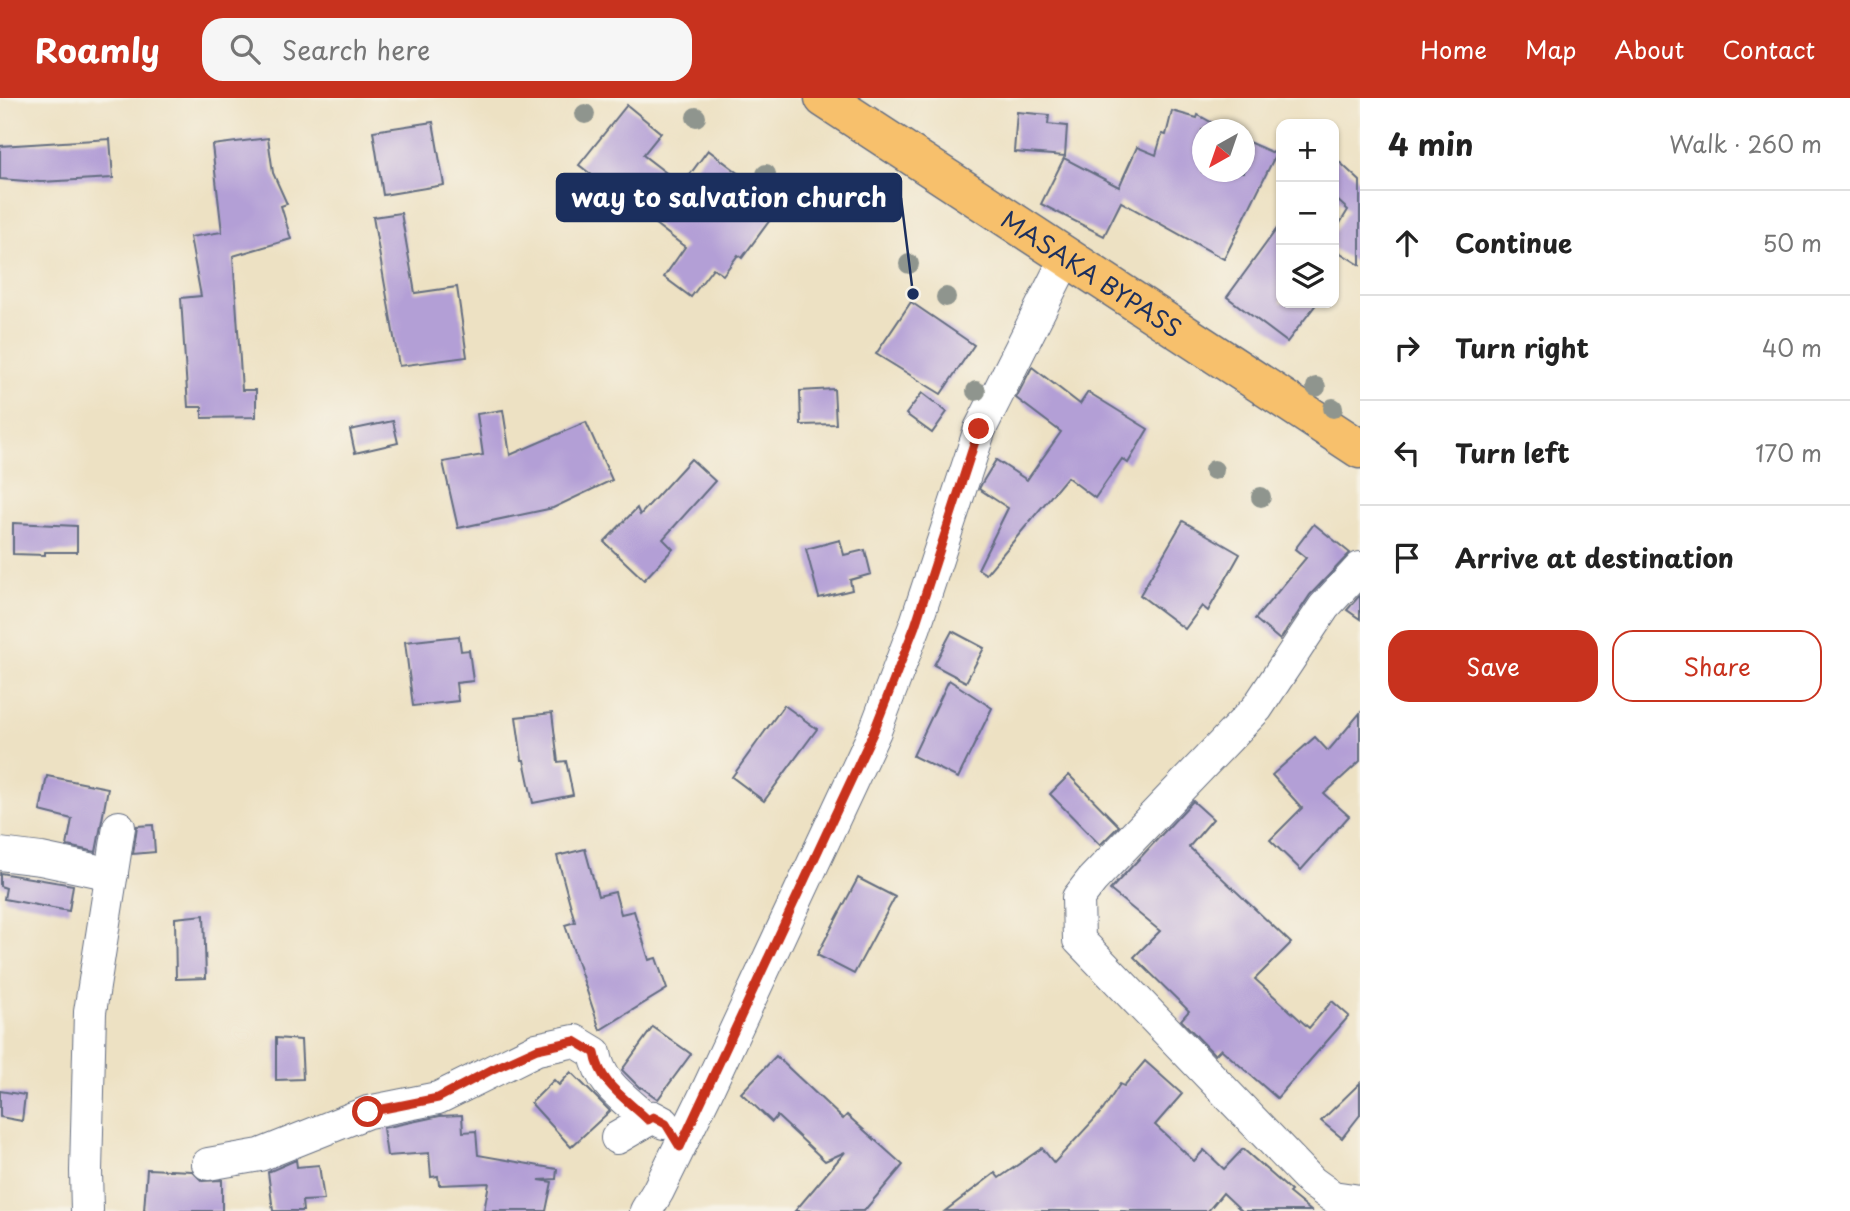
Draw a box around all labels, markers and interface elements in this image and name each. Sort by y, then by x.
search box [202,18,692,81]
text: Roamly [35,24,160,74]
icon: search [226,30,264,68]
text: Search here [282,30,430,69]
text: Home [1420,31,1487,67]
text: Map [1525,31,1576,67]
text: About [1614,31,1684,67]
text: Contact [1722,31,1815,67]
north arrow [1192,119,1255,182]
map controls [1276,119,1339,308]
button: + [1276,119,1339,182]
text: 4 min [1388,121,1474,166]
text: Walk · 260 m [1669,126,1822,161]
callout: way to salvation church [557,174,901,221]
text: way to salvation church [571,177,887,216]
button: − [1276,182,1339,245]
street label: MASAKA BYPASS [994,201,1189,346]
text: Continue [1455,223,1572,262]
icon: ahead [1388,224,1426,262]
text: 50 m [1762,225,1822,260]
button: layers [1276,245,1339,308]
text: Turn right [1455,328,1589,367]
icon: right [1388,329,1426,367]
text: 40 m [1762,330,1822,365]
route end [963,413,994,444]
text: Turn left [1455,433,1570,472]
icon: left [1388,434,1426,472]
text: 170 m [1755,435,1822,470]
text: Arrive at destination [1455,538,1734,577]
icon: arrive [1388,539,1426,577]
button: Save [1388,630,1598,702]
button: Share [1612,630,1822,702]
route start [352,1096,383,1127]

